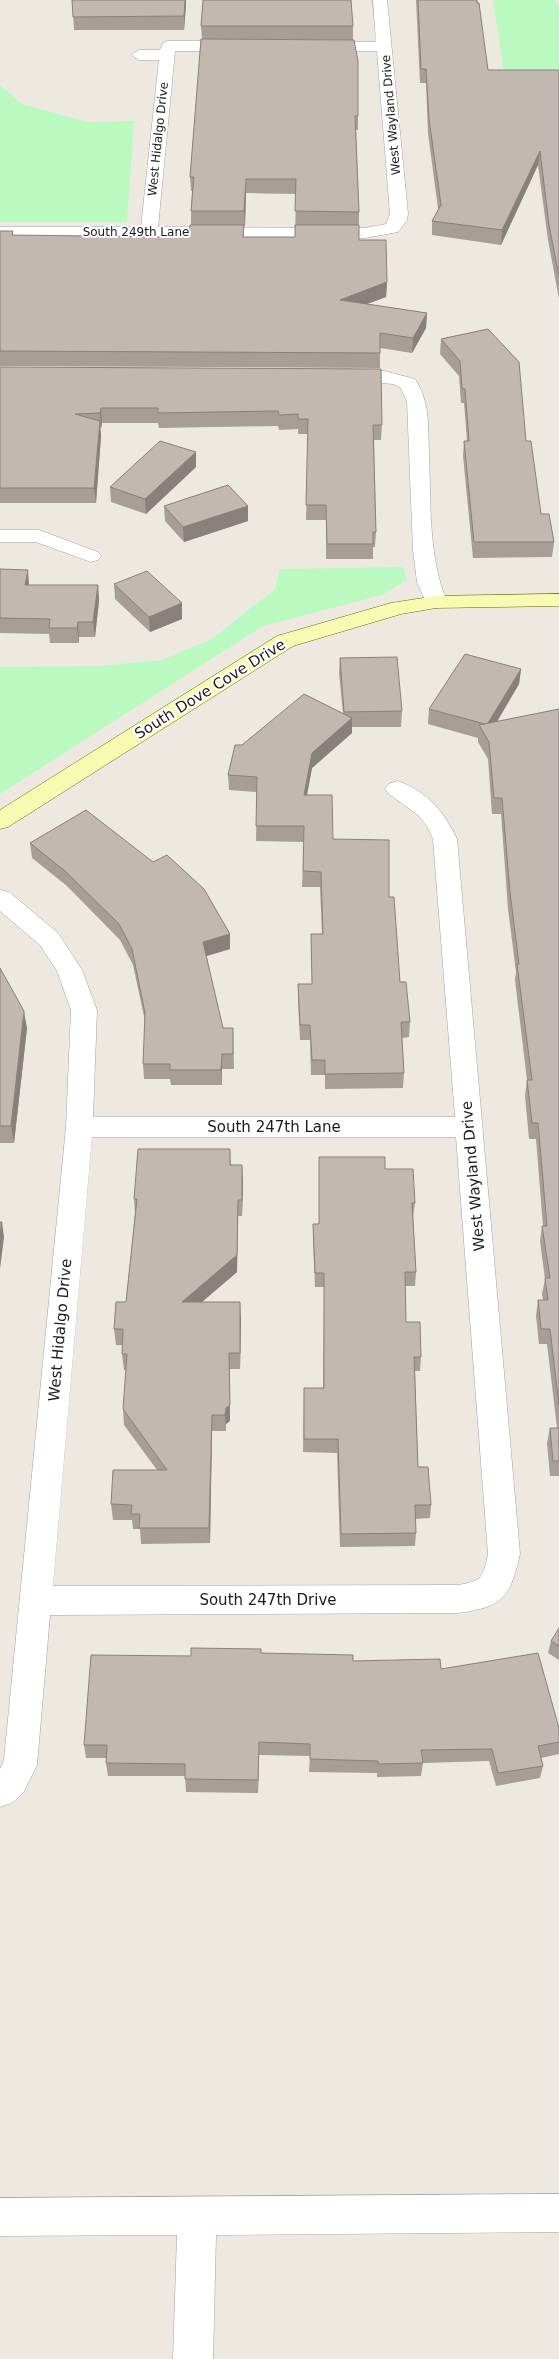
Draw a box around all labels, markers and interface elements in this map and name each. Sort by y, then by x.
street label: West Wayland Drive [379,54,403,176]
street label: West Hidalgo Drive [145,81,171,197]
street label: South 249th Lane [83,225,189,239]
street label: South Dove Cove Drive [131,635,289,743]
street label: West Wayland Drive [457,1100,489,1252]
street label: South 247th Lane [207,1118,341,1136]
street label: West Hidalgo Drive [45,1258,75,1402]
street label: South 247th Drive [199,1591,337,1609]

